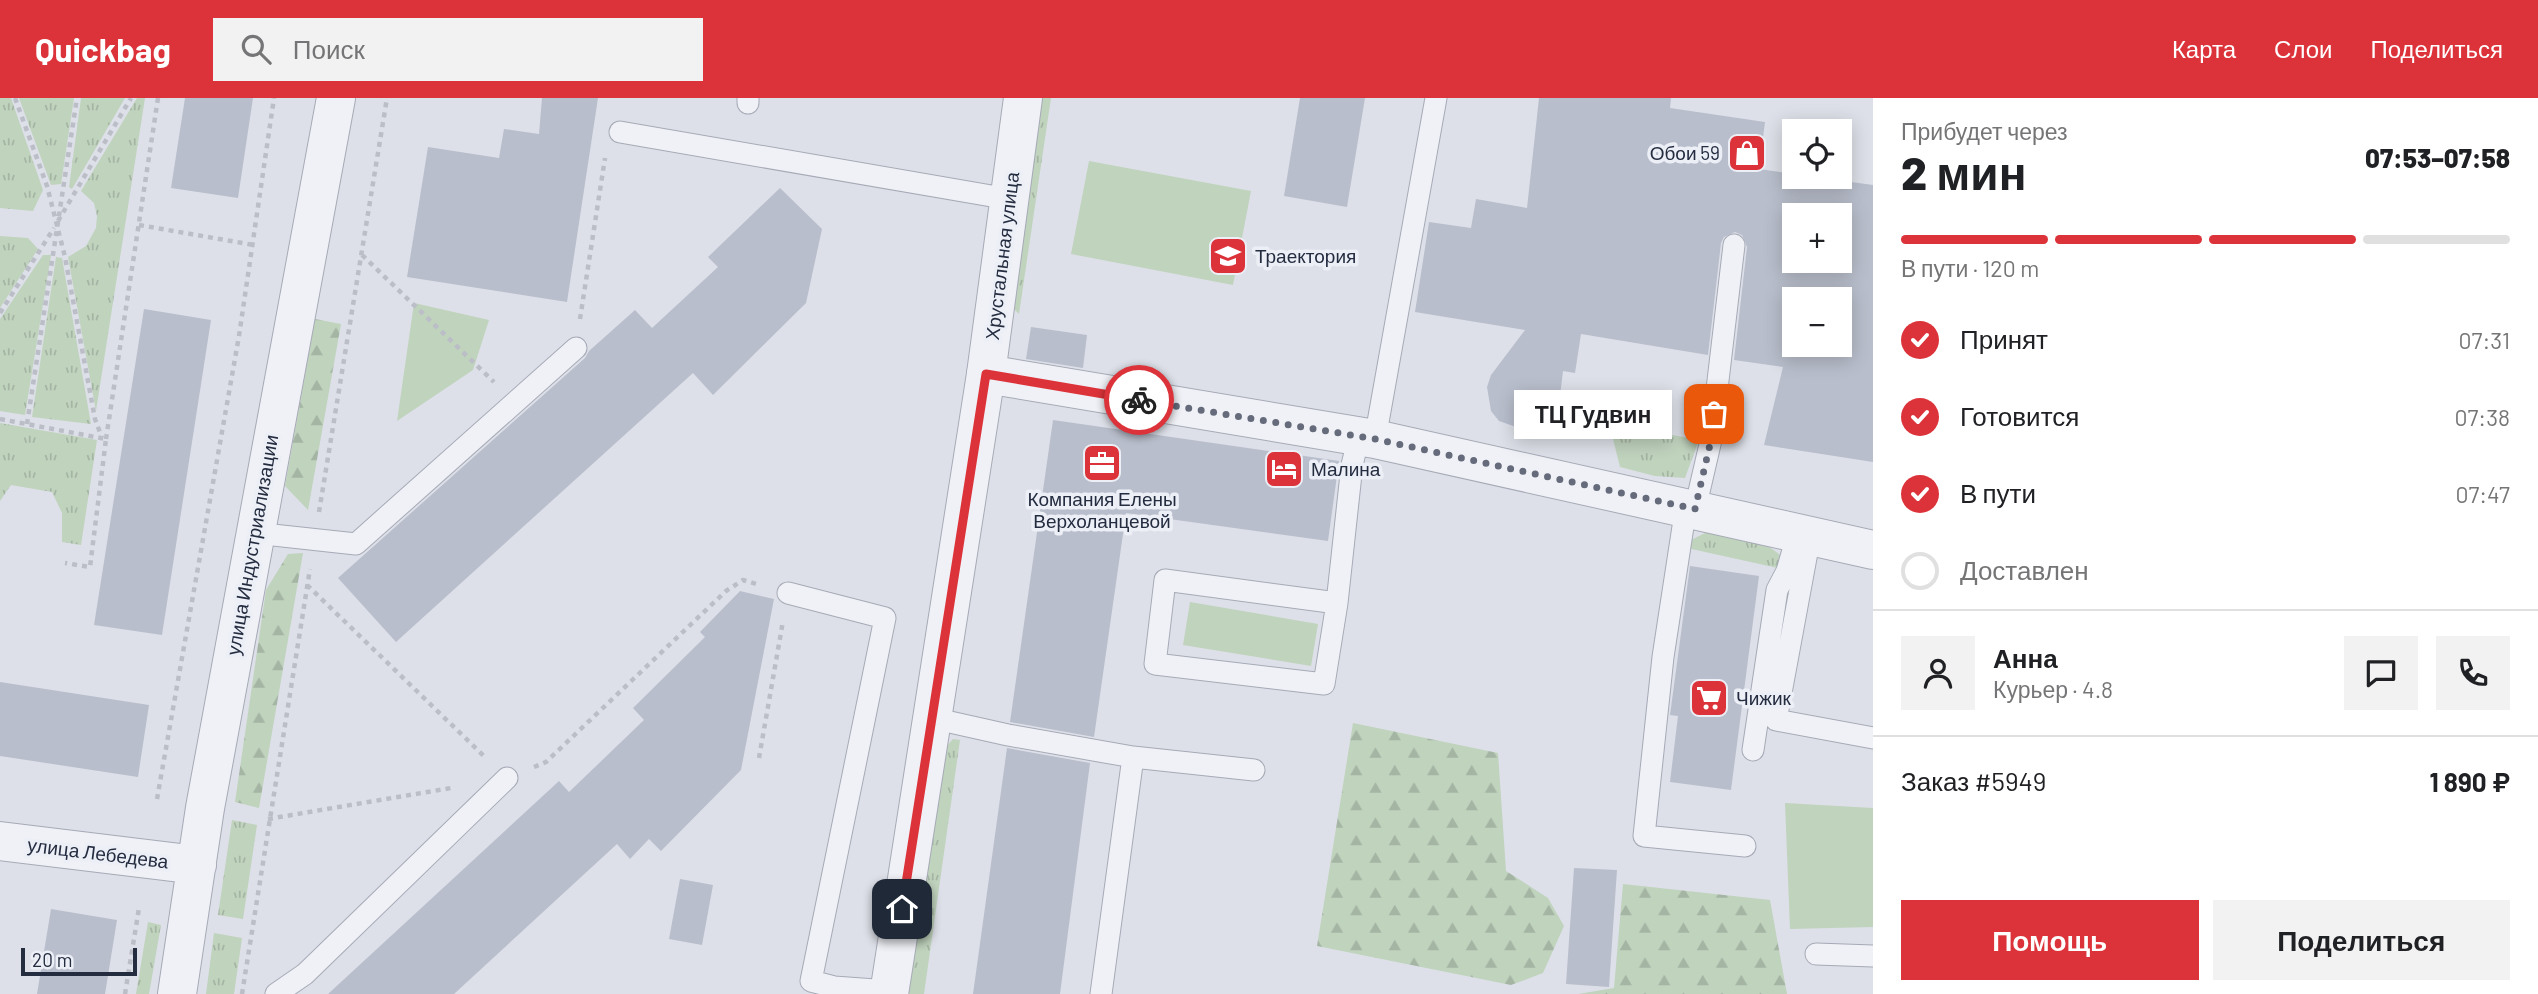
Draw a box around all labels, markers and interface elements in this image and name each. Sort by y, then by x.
search box [213,18,703,81]
text: Quickbag [35,29,171,69]
icon: search [237,30,275,68]
text: Поиск [293,33,365,64]
text: Карта [2172,34,2236,63]
text: Слои [2274,34,2332,63]
text: Поделиться [2370,34,2503,63]
text: Прибудет через [1901,117,2068,145]
map controls [1782,119,1852,357]
button: locate [1782,119,1852,189]
shop icon: Обои 59 [1726,132,1768,174]
place label: Обои 59 [1650,141,1720,164]
text: 07:53–07:58 [2365,142,2510,173]
text: 2 мин [1901,144,2026,199]
street label: Хрустальная улица [980,170,1023,341]
button: + [1782,203,1852,273]
school or university icon: Траектория [1207,235,1249,277]
place label: Траектория [1255,244,1356,267]
text: В пути · 120 m [1901,254,2039,282]
button: − [1782,287,1852,357]
icon: check [1901,321,1939,359]
text: Принят [1960,323,2048,354]
text: 07:31 [2459,326,2510,354]
courier [1104,365,1174,435]
icon: bike [1120,381,1158,419]
pin [1684,384,1744,444]
callout: ТЦ Гудвин [1514,390,1672,438]
icon: bag [1695,395,1733,433]
icon: check [1901,398,1939,436]
text: ТЦ Гудвин [1535,400,1651,428]
text: Готовится [1960,400,2079,431]
text: 07:38 [2455,403,2510,431]
street label: улица Индустриализации [221,433,282,657]
office icon: Компания Елены Верхоланцевой [1081,442,1123,484]
hotel icon: Малина [1263,448,1305,490]
place label: Малина [1311,457,1381,480]
icon: check [1901,475,1939,513]
text: В пути [1960,477,2036,508]
text: 07:47 [2455,480,2510,508]
place label: Компания Елены Верхоланцевой [1027,487,1177,532]
text: Доставлен [1960,554,2089,585]
button: person [1901,636,1975,710]
button: chat [2344,636,2418,710]
button: phone [2436,636,2510,710]
text: Анна [1993,642,2058,673]
text: Курьер · 4.8 [1993,675,2113,703]
supermarket icon: Чижик [1688,677,1730,719]
place label: Чижик [1736,686,1792,709]
text: Заказ #5949 [1901,765,2046,796]
text: 1 890 ₽ [2429,766,2510,797]
street label: улица Лебедева [26,832,170,873]
pin [872,879,932,939]
icon: home [883,890,921,928]
button: Помощь [1901,900,2199,980]
button: Поделиться [2213,900,2510,980]
scale bar [21,945,136,977]
text: 20 m [32,948,72,971]

